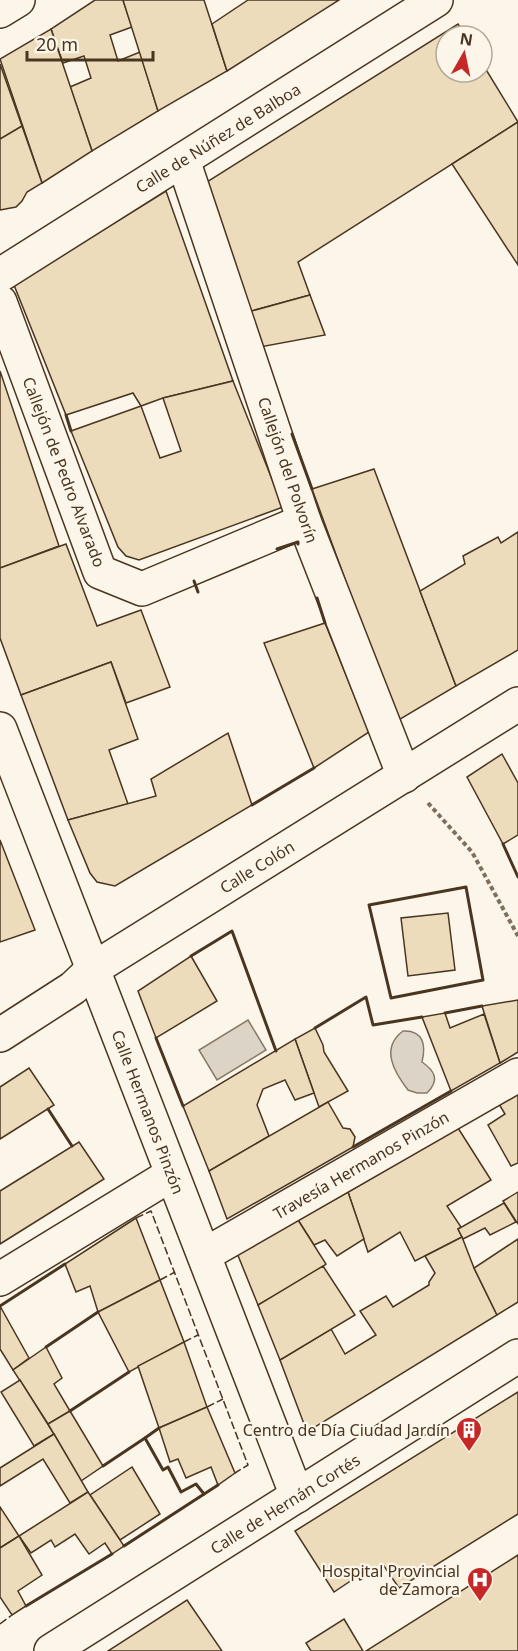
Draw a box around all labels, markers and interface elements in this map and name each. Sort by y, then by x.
scale bar [27,24,153,62]
north arrow [434,24,494,84]
text: N [458,27,474,51]
text: 20 m [36,32,78,56]
street label: Calle de Núñez de Balboa [131,78,305,198]
street label: Callejón de Pedro Alvarado [18,374,110,570]
street label: Callejón del Polvorín [253,394,323,546]
street label: Calle Colón [216,835,298,899]
street label: Calle Hermanos Pinzón [107,1027,189,1197]
street label: Travesía Hermanos Pinzón [269,1106,453,1224]
building icon: Centro de Día Ciudad Jardín [454,1415,484,1453]
place label: Centro de Día Ciudad Jardín [243,1419,450,1441]
street label: Calle de Hernán Cortés [206,1449,364,1559]
place label: Hospital Provincial de Zamora [321,1560,460,1600]
hospital icon: Hospital Provincial de Zamora [465,1565,495,1603]

